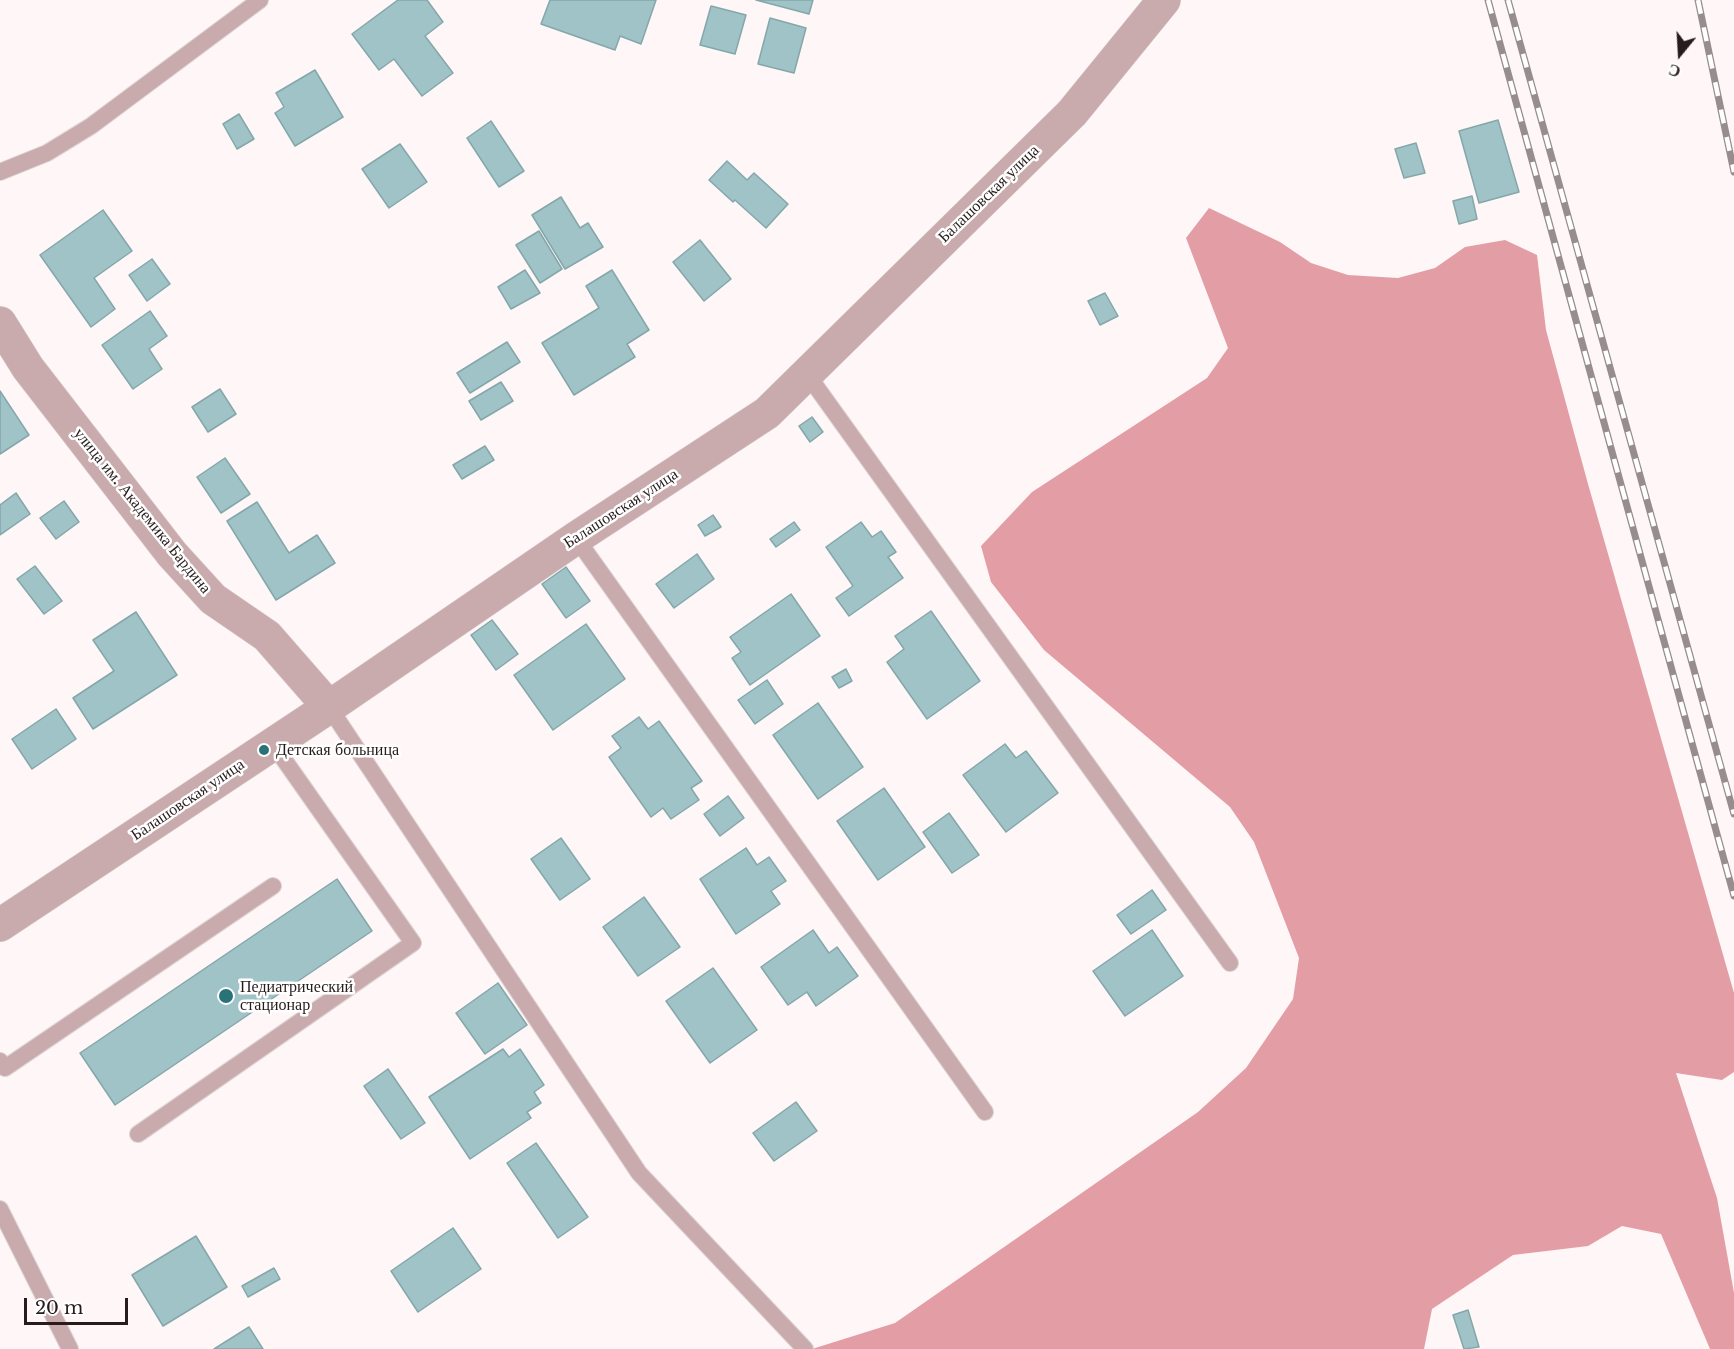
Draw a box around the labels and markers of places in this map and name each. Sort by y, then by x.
place label: Детская больница [276,740,399,760]
marker: Детская больница [257,743,271,757]
place label: Педиатрический стационар [240,977,353,1015]
marker: Педиатрический стационар [217,987,235,1005]

